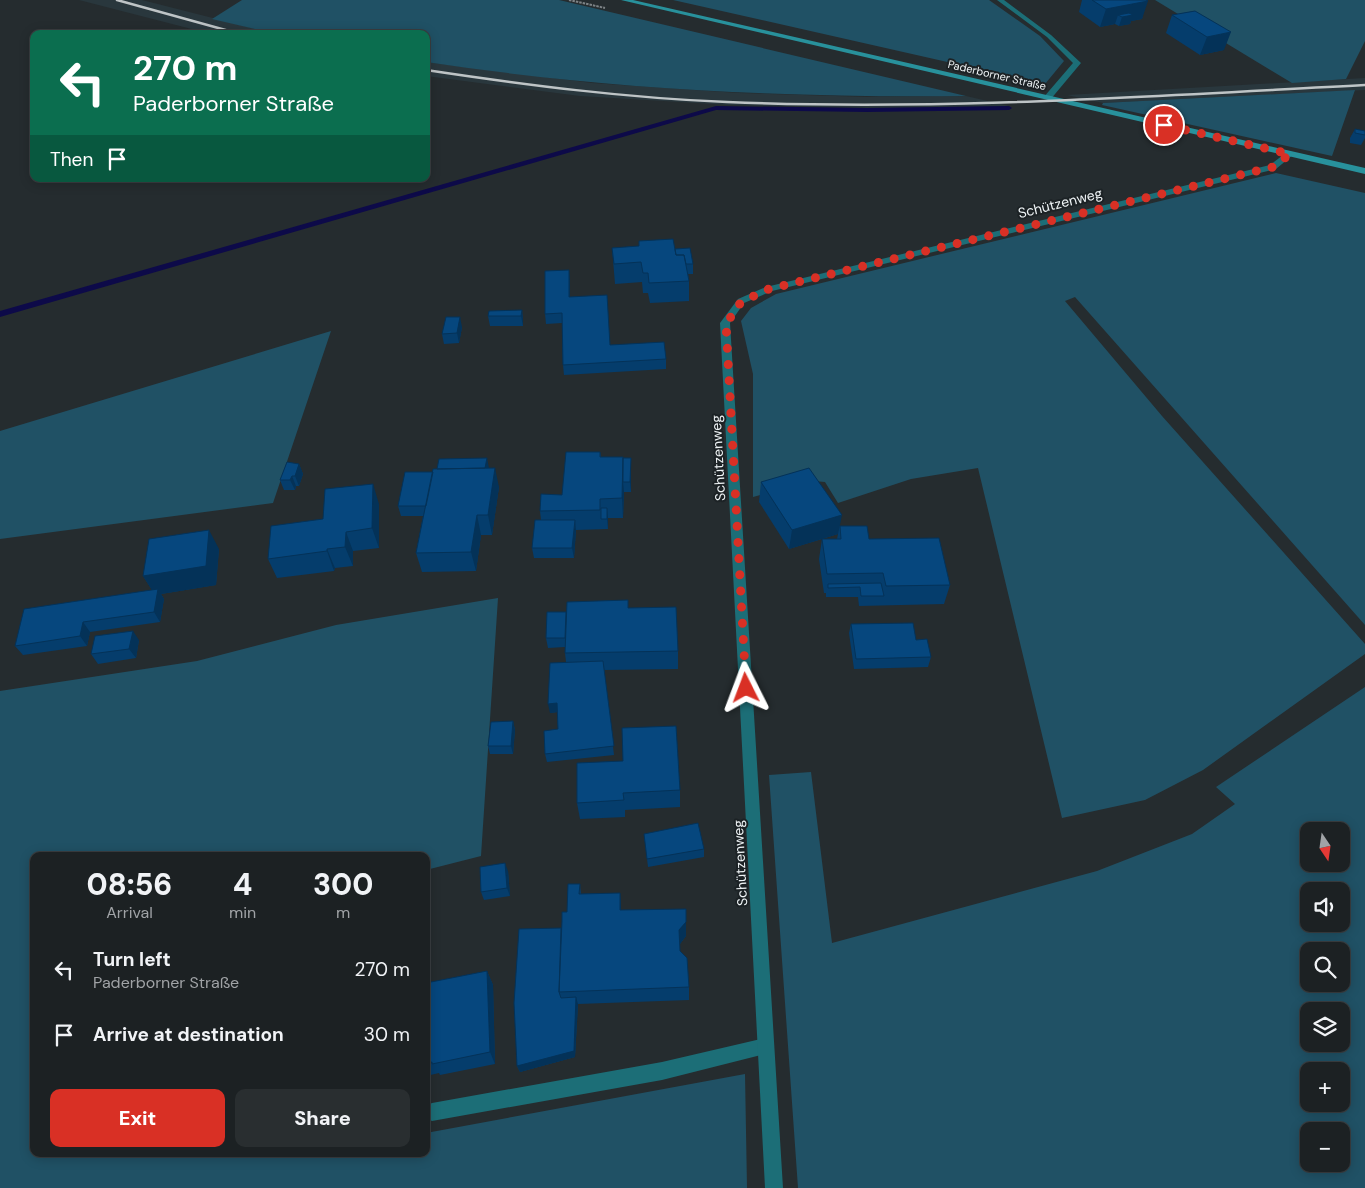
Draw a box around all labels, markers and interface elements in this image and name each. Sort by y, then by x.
text: 270 m [133,45,237,91]
icon: left [50,50,115,115]
street label: Paderborner Straße [946,57,1048,93]
text: Paderborner Straße [133,89,334,118]
pin [1143,104,1185,146]
icon: arrive [1150,111,1178,139]
icon: arrive [103,145,131,173]
text: Then [50,147,93,172]
street label: Schützenweg [1016,184,1104,222]
street label: Schützenweg [707,414,729,502]
position arrow [719,661,771,713]
street label: Schützenweg [729,819,751,907]
north arrow [1300,822,1350,872]
map controls [1300,822,1350,1172]
text: 08:56 [87,865,172,904]
text: 4 [233,865,252,904]
text: 300 [313,865,373,904]
button: sound [1300,882,1350,932]
text: Arrival [106,902,153,923]
text: min [229,902,256,923]
text: m [336,902,350,923]
button: search [1300,942,1350,992]
text: Turn left [93,947,171,972]
icon: left [50,956,78,984]
text: 270 m [355,957,410,982]
text: Paderborner Straße [93,972,239,993]
button: layers [1300,1002,1350,1052]
icon: arrive [50,1021,78,1049]
text: Arrive at destination [93,1022,284,1047]
text: 30 m [364,1022,410,1047]
button: + [1300,1062,1350,1112]
button: Exit [50,1089,225,1147]
button: Share [235,1089,410,1147]
button: − [1300,1122,1350,1172]

